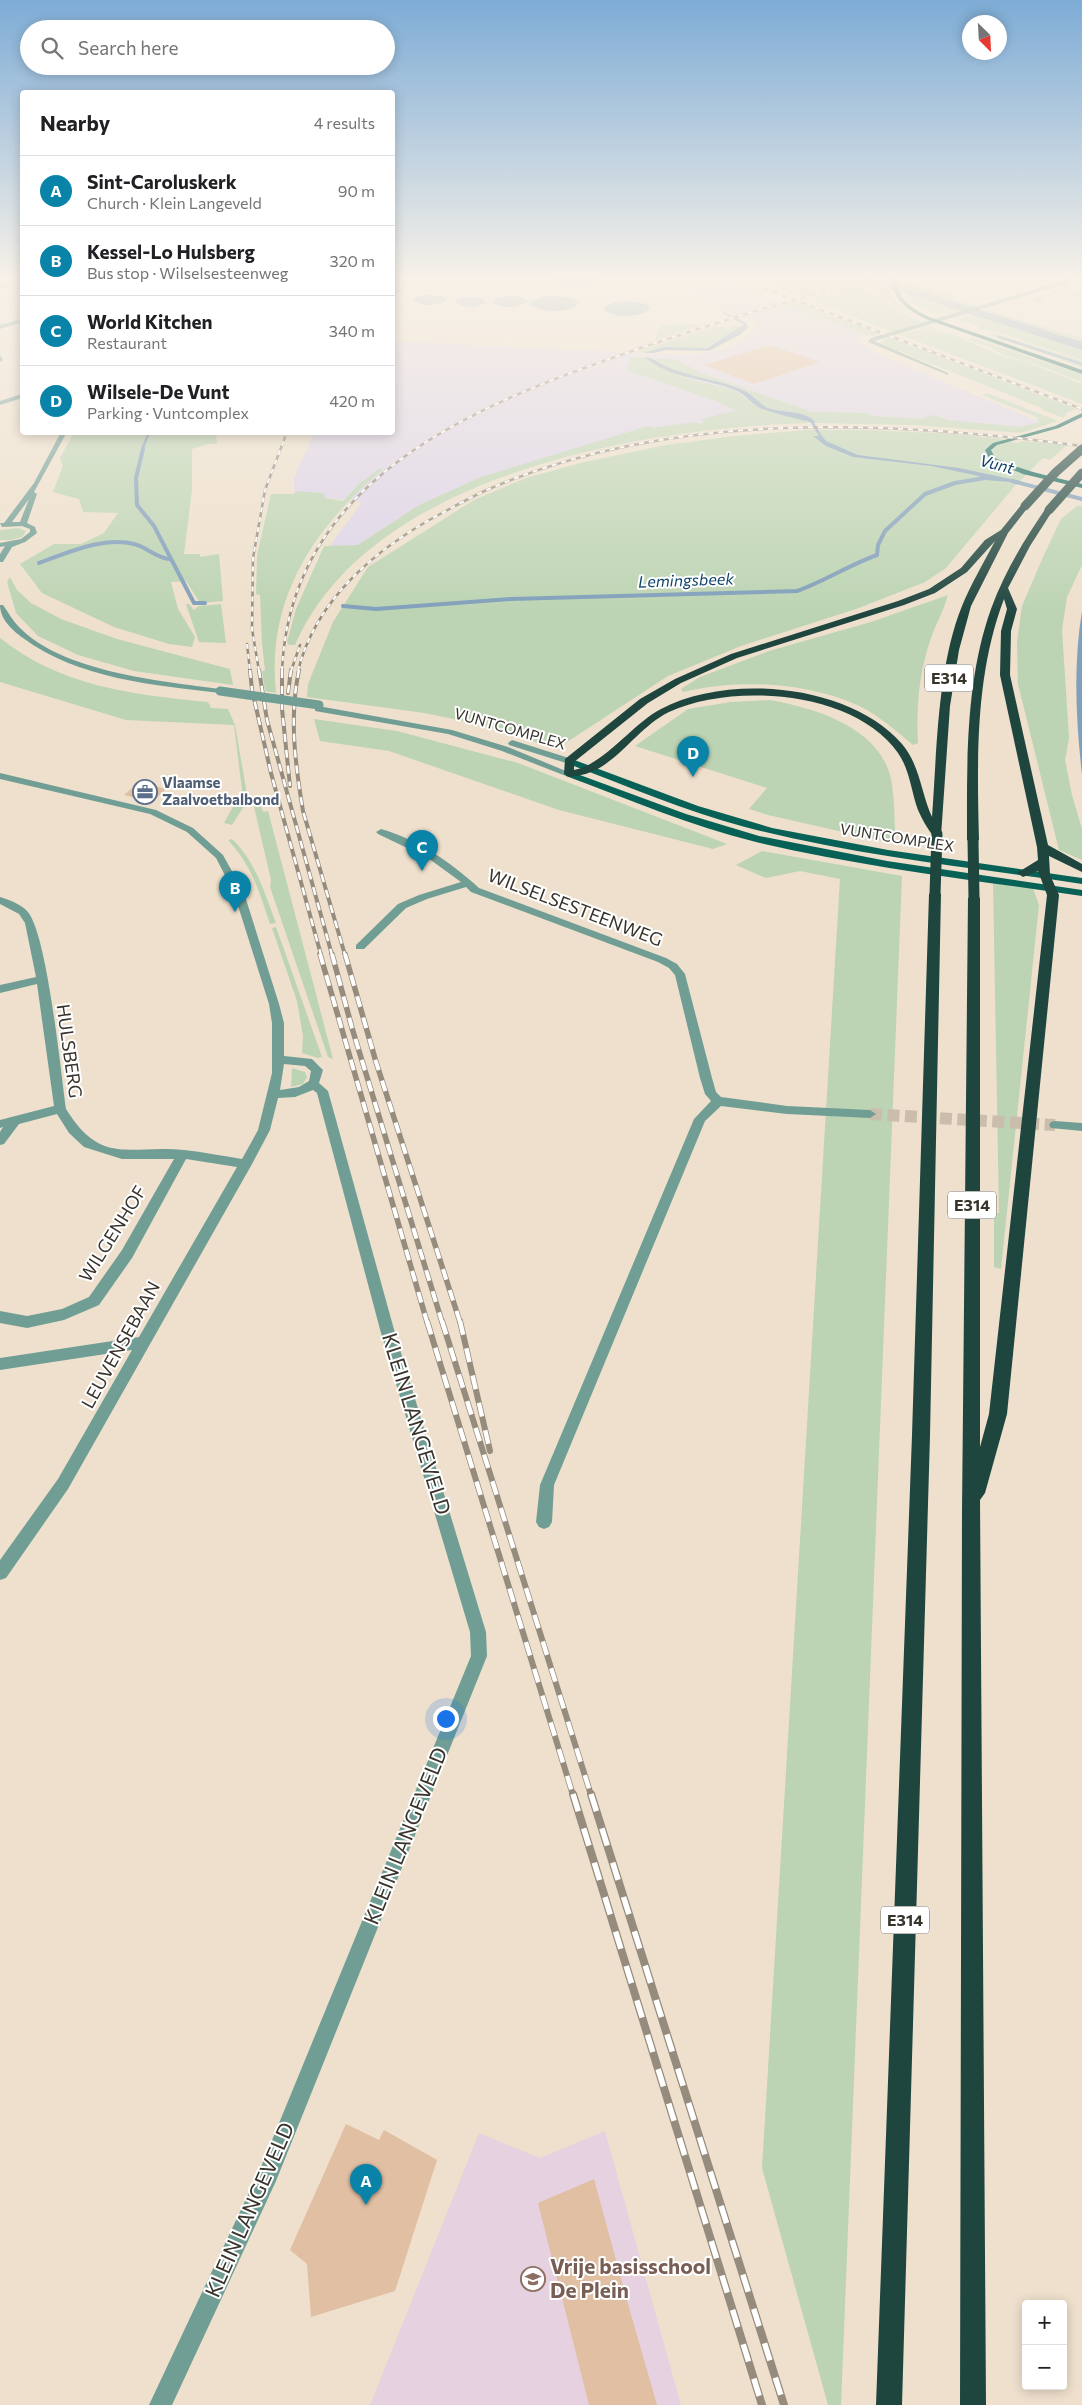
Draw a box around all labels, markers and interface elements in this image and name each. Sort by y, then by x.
north arrow [962,15,1007,60]
search box [20,20,395,75]
icon: search [38,34,66,62]
text: Search here [78,36,178,59]
text: Nearby [40,110,110,135]
text: 4 results [314,113,375,132]
text: Sint-Caroluskerk [87,170,237,193]
text: A [50,181,62,200]
text: 90 m [338,181,375,200]
text: Church · Klein Langeveld [87,193,262,212]
text: Kessel-Lo Hulsberg [87,240,255,263]
text: B [51,251,61,270]
text: 320 m [330,251,375,270]
text: Bus stop · Wilselsesteenweg [87,263,288,282]
text: World Kitchen [87,310,212,333]
text: C [51,321,61,340]
text: 340 m [329,321,375,340]
text: Restaurant [87,333,167,352]
text: Wilsele-De Vunt [87,380,229,403]
text: D [50,391,62,410]
text: 420 m [329,391,375,410]
text: Parking · Vuntcomplex [87,403,249,422]
water label: Vunt [978,450,1017,477]
water label: Lemingsbeek [638,568,735,591]
road number: E314 [925,664,973,691]
street label: VUNTCOMPLEX [452,703,568,753]
pin: D [677,736,709,777]
place label: Vlaamse Zaalvoetbalbond [162,773,279,808]
office icon: Vlaamse Zaalvoetbalbond [132,779,158,805]
street label: VUNTCOMPLEX [839,819,956,855]
pin: C [406,830,438,871]
street label: WILSELSESTEENWEG [485,864,666,951]
pin: B [219,871,251,912]
street label: HULSBERG [53,1002,87,1099]
street label: WILGENHOF [74,1181,150,1286]
road number: E314 [948,1192,996,1218]
street label: LEUVENSEBAAN [76,1277,164,1412]
street label: KLEIN LANGEVELD [378,1330,457,1518]
your location [433,1706,459,1732]
street label: KLEIN LANGEVELD [358,1743,452,1928]
road number: E314 [881,1906,929,1934]
street label: KLEIN LANGEVELD [199,2118,298,2301]
pin: A [350,2164,382,2205]
place label: Vrije basisschool De Plein [550,2253,711,2302]
school or university icon: Vrije basisschool De Plein [520,2266,546,2292]
map controls [1022,2300,1067,2390]
button: + [1022,2300,1067,2345]
button: − [1022,2345,1067,2390]

